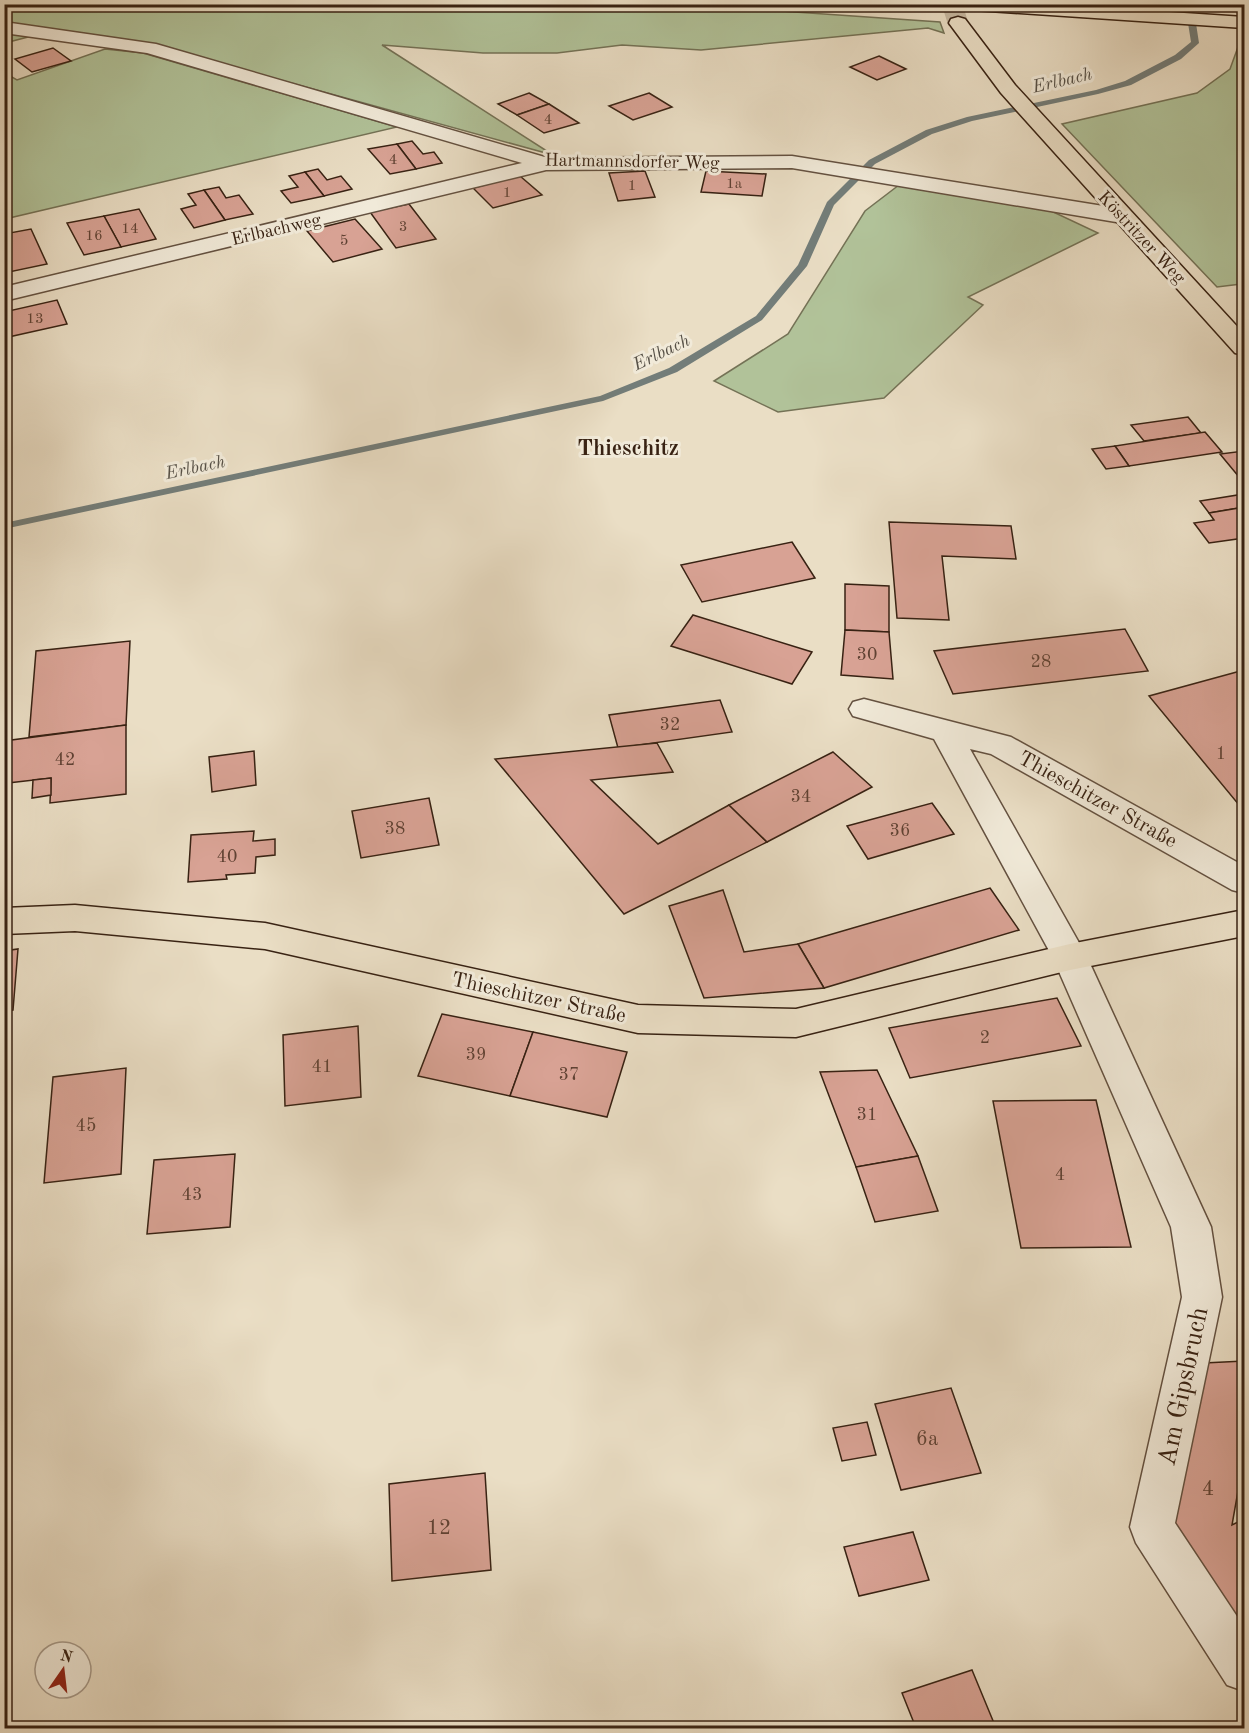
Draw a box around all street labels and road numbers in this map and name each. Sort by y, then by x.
street label: Hartmannsdorfer Weg [544,151,720,173]
street label: Köstritzer Weg [1094,188,1189,288]
street label: Erlbachweg [230,211,323,249]
street label: Thieschitzer Straße [1014,748,1180,853]
street label: Thieschitzer Straße [449,970,628,1027]
street label: Am Gipsbruch [1154,1305,1213,1468]

